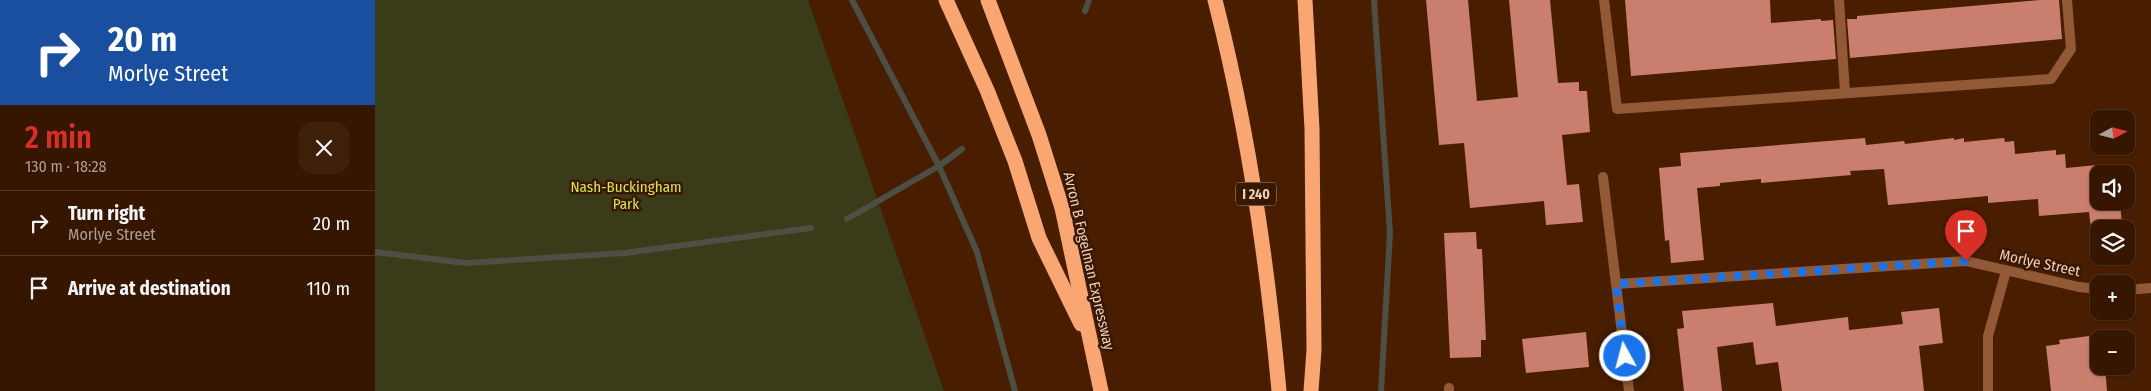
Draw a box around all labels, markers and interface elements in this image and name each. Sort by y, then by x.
text: 20 m [108,18,177,60]
icon: right [25,20,90,85]
text: Morlye Street [108,60,228,87]
north arrow [2090,110,2135,155]
map controls [2090,110,2135,375]
text: 2 min [25,120,92,156]
button: close [298,122,350,174]
text: 130 m · 18:28 [25,157,106,176]
button: sound [2090,165,2135,210]
street label: Avron B Fogelman Expressway [1060,170,1118,352]
park label: Nash-Buckingham Park [570,178,682,213]
road number: I 240 [1236,182,1276,205]
text: Turn right [68,202,145,225]
icon: right [25,209,53,237]
pin [1945,210,1987,261]
text: 20 m [313,212,350,235]
icon: arrive [1952,217,1980,245]
button: layers [2090,220,2135,265]
text: Morlye Street [68,225,156,244]
street label: Morlye Street [1998,246,2082,280]
icon: arrive [25,274,53,302]
button: + [2090,275,2135,320]
text: Arrive at destination [68,277,231,300]
text: 110 m [306,277,350,300]
position arrow [1598,329,1650,381]
button: − [2090,330,2135,375]

